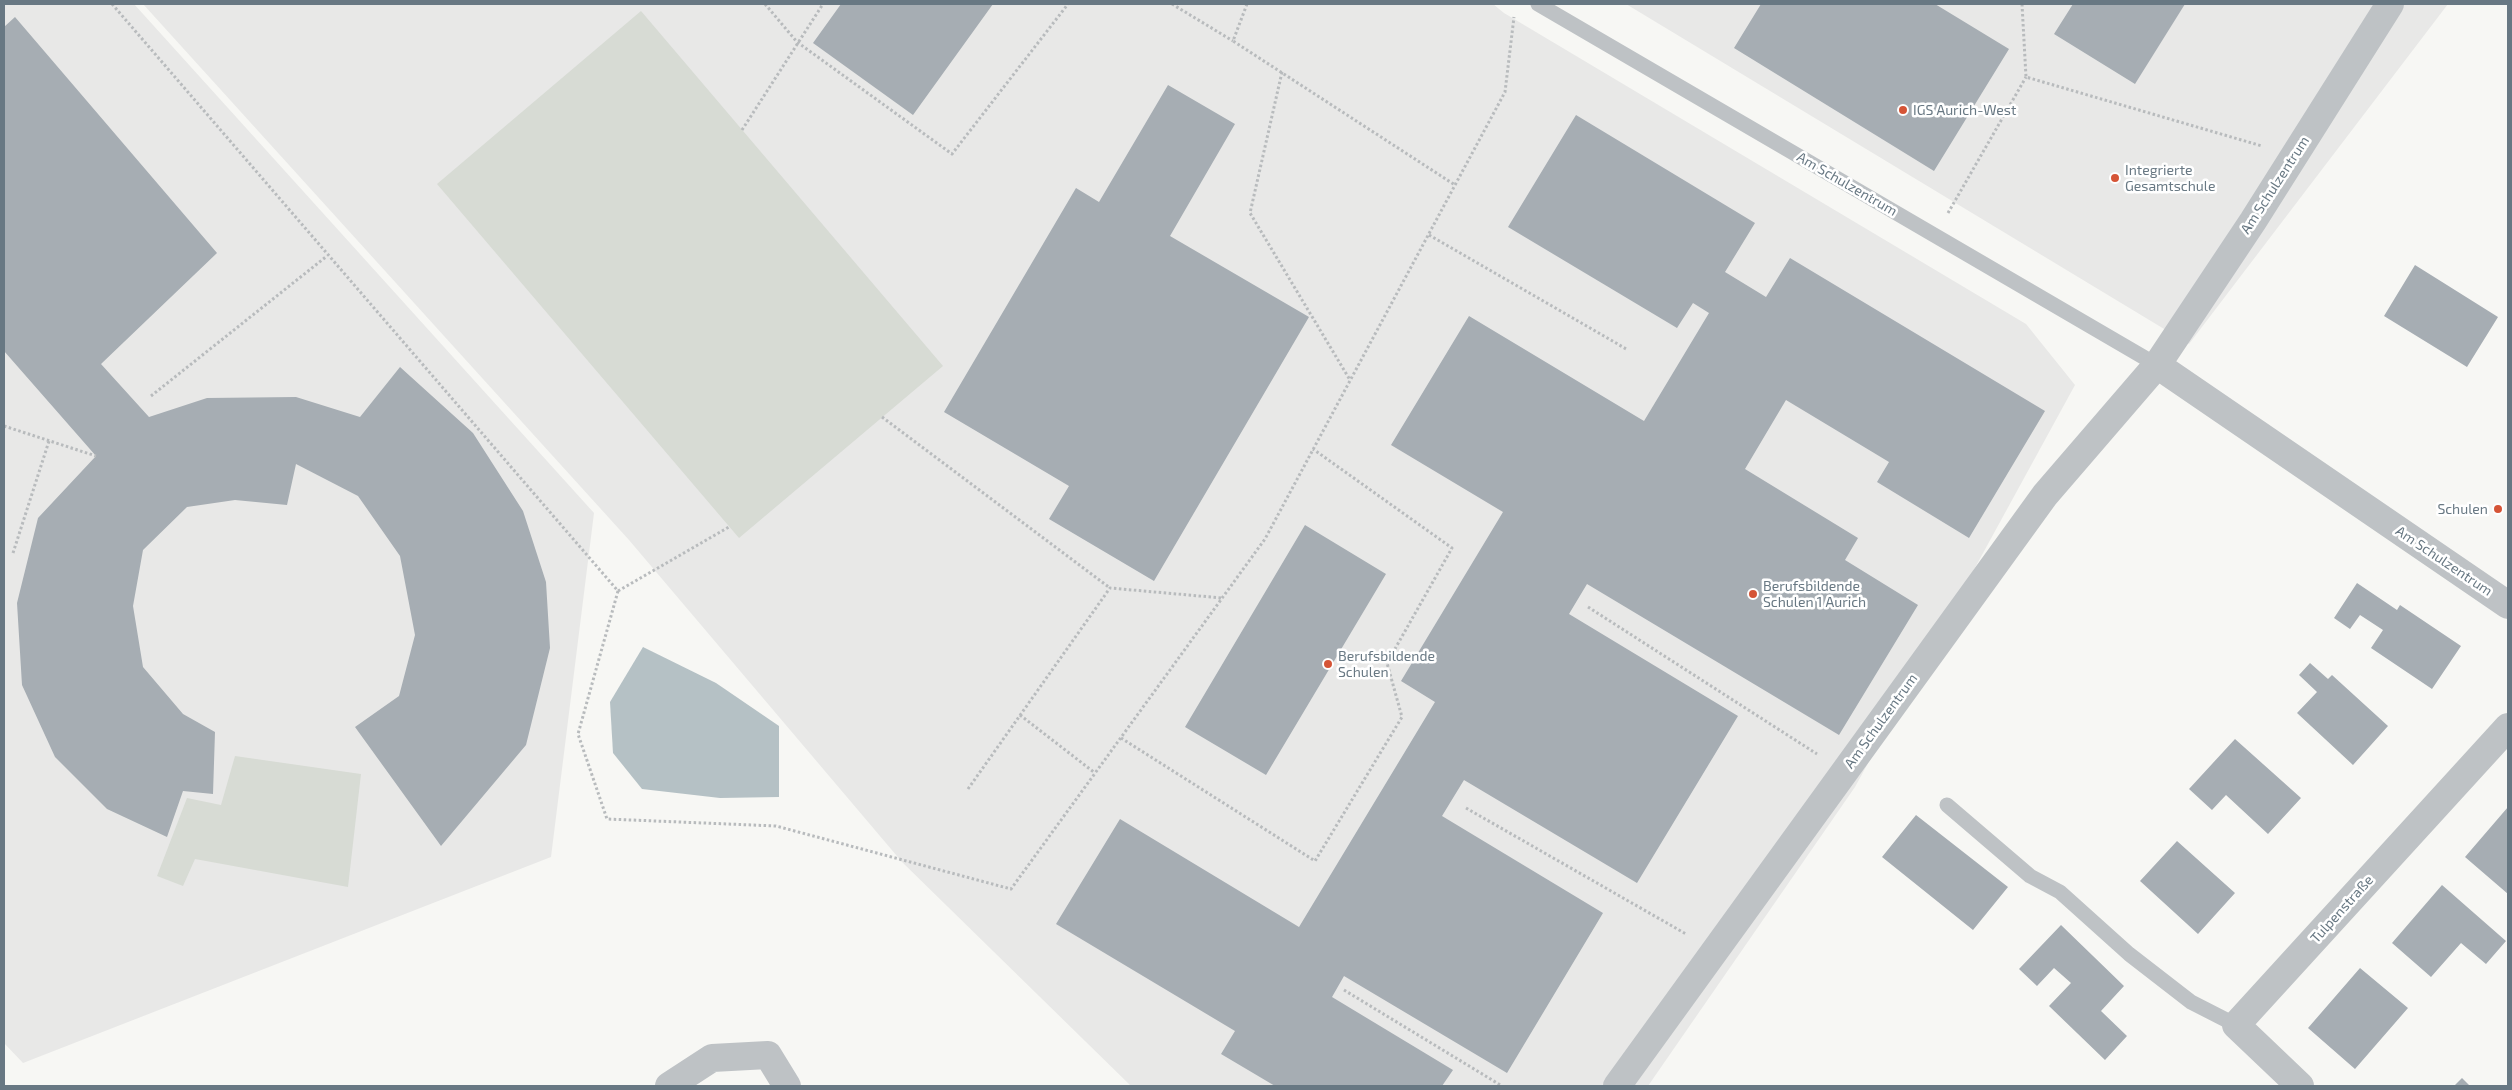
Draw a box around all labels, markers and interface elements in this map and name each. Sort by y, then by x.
place label: IGS Aurich-West [1913,102,2016,118]
marker: IGS Aurich-West [1897,104,1909,116]
street label: Am Schulzentrum [2237,133,2313,237]
street label: Am Schulzentrum [1794,148,1900,220]
place label: Integrierte Gesamtschule [2125,162,2215,194]
marker: Integrierte Gesamtschule [2109,172,2121,184]
place label: Schulen [2437,501,2488,517]
marker: Schulen [2492,503,2504,515]
street label: Am Schulzentrum [2392,522,2496,600]
place label: Berufsbildende Schulen 1 Aurich [1763,578,1866,610]
marker: Berufsbildende Schulen 1 Aurich [1747,588,1759,600]
place label: Berufsbildende Schulen [1338,648,1435,680]
marker: Berufsbildende Schulen [1322,658,1334,670]
street label: Am Schulzentrum [1841,670,1921,772]
street label: Tulpenstraße [2307,872,2377,946]

